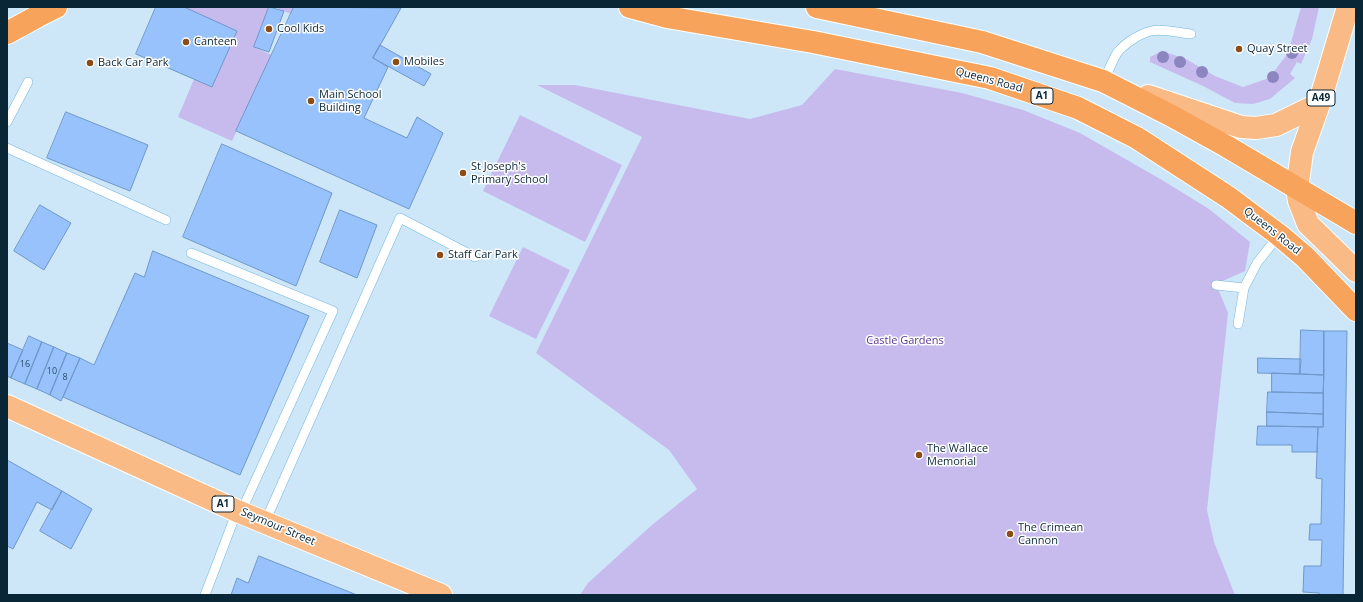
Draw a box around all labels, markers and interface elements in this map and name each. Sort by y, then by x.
place label: Cool Kids [277,22,324,36]
marker: Cool Kids [264,24,274,34]
place label: Canteen [194,35,237,49]
marker: Canteen [181,37,191,47]
place label: Quay Street [1247,42,1308,56]
marker: Quay Street [1234,44,1244,54]
place label: Mobiles [404,55,444,69]
place label: Back Car Park [98,56,169,70]
marker: Mobiles [391,57,401,67]
marker: Back Car Park [85,58,95,68]
street label: Queens Road [954,65,1024,95]
place label: Main School Building [319,88,381,114]
road number: A1 [1031,88,1053,104]
road number: A49 [1307,90,1335,106]
marker: Main School Building [306,96,316,106]
place label: St Joseph's Primary School [471,160,548,186]
marker: St Joseph's Primary School [458,168,468,178]
street label: Queens Road [1241,205,1303,257]
place label: Staff Car Park [448,248,518,262]
marker: Staff Car Park [435,250,445,260]
park label: Castle Gardens [866,334,944,348]
house number: 16 [20,359,30,369]
house number: 10 [47,366,57,376]
house number: 8 [62,372,68,382]
place label: The Wallace Memorial [927,442,988,468]
marker: The Wallace Memorial [914,450,924,460]
road number: A1 [212,496,234,512]
street label: Seymour Street [239,505,317,549]
place label: The Crimean Cannon [1018,521,1083,547]
marker: The Crimean Cannon [1005,529,1015,539]

